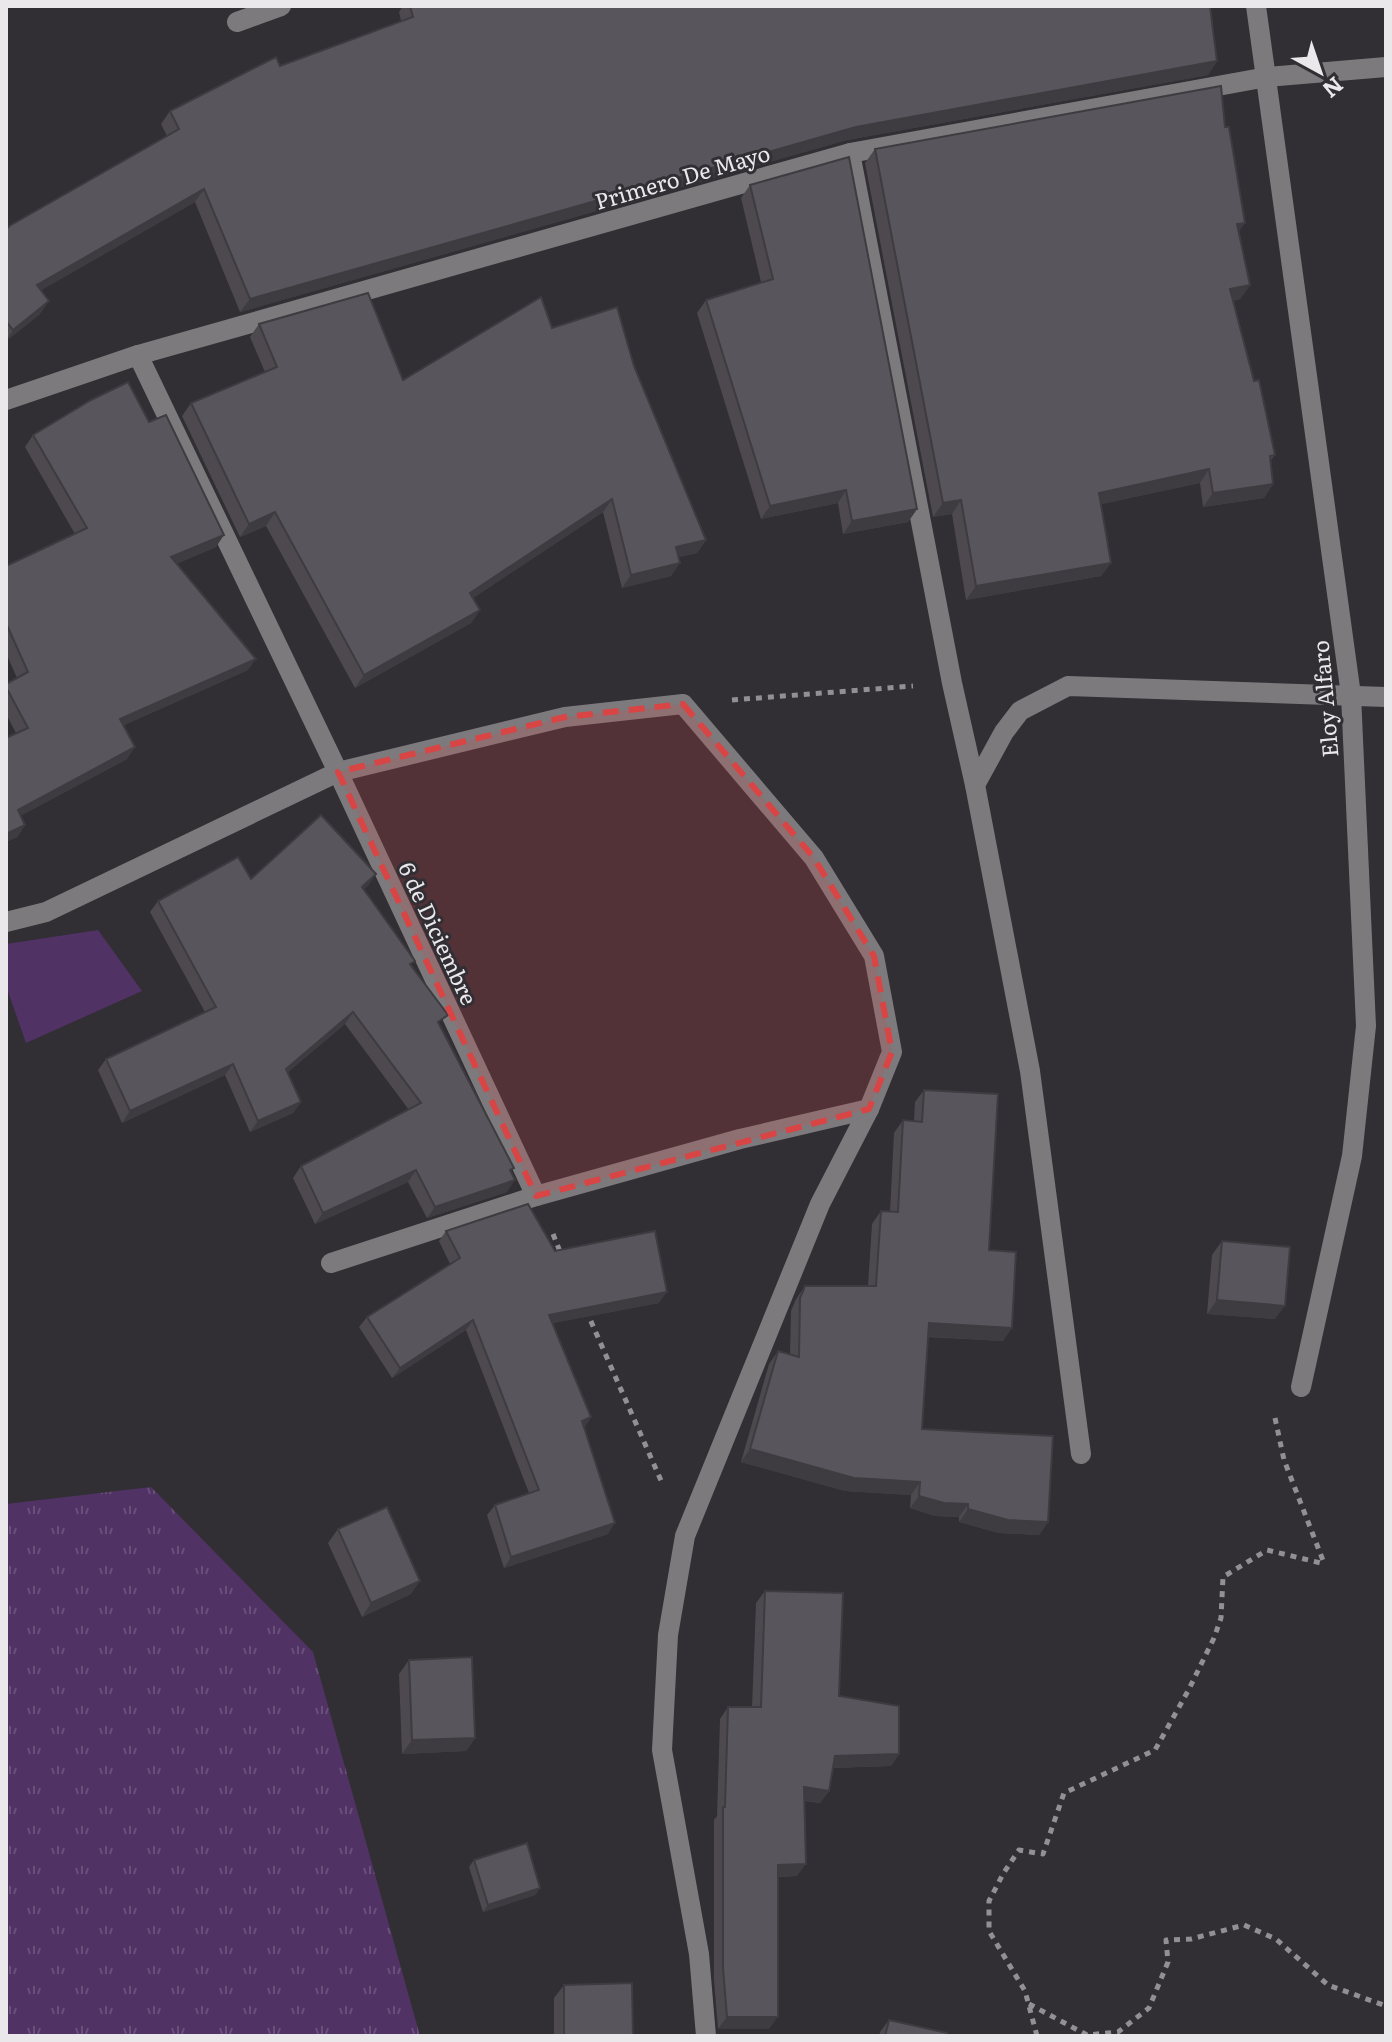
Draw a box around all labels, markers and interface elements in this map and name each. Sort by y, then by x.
north arrow [1280,32,1360,112]
text: N [1316,70,1351,107]
street label: Primero De Mayo [591,135,773,217]
street label: Eloy Alfaro [1302,639,1346,759]
street label: 6 de Diciembre [391,856,487,1010]

